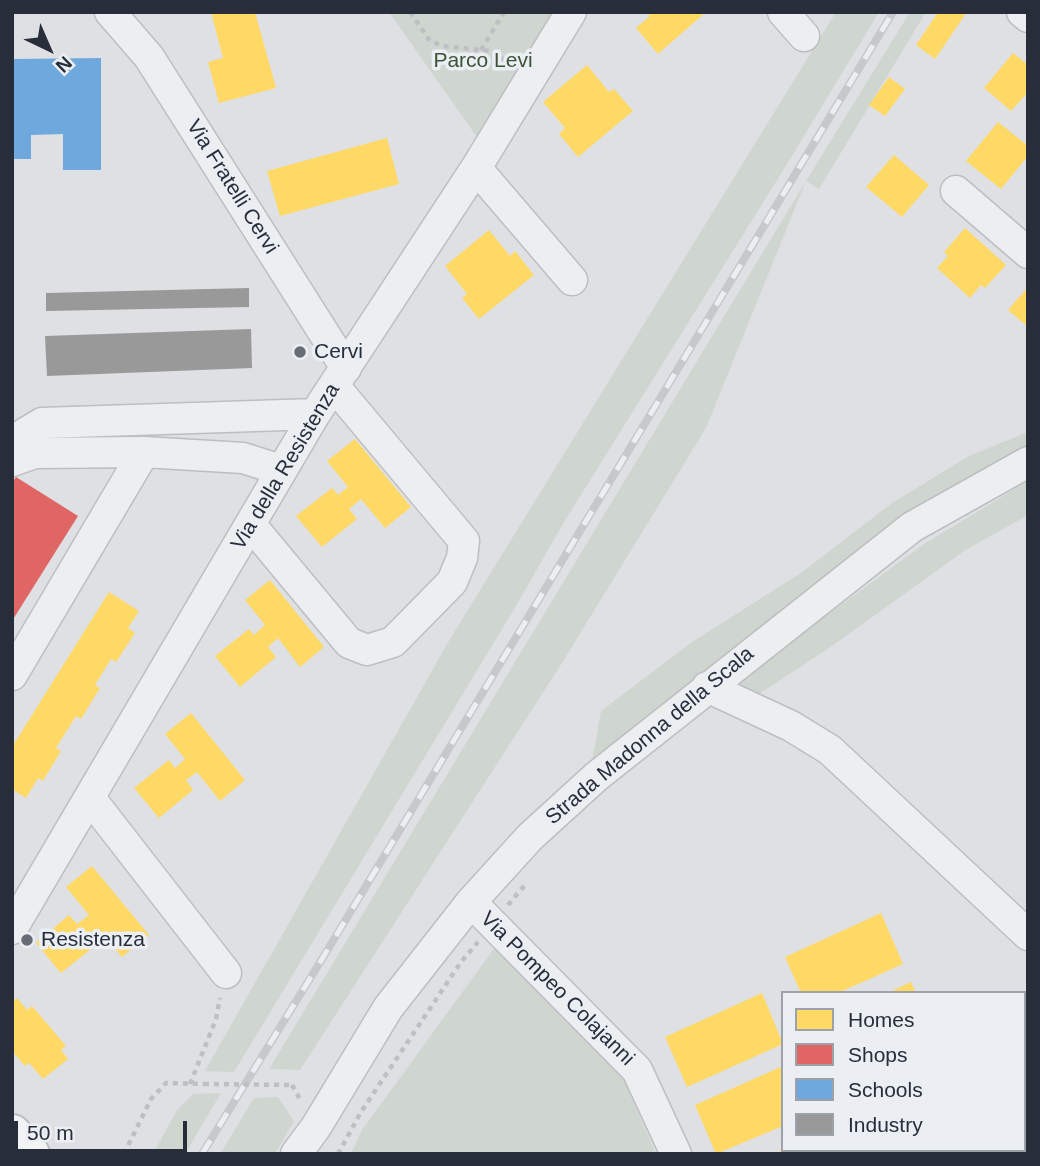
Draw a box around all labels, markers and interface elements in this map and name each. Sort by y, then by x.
north arrow [14,14,84,84]
park label: Parco Levi [433,48,533,74]
text: N [52,52,76,77]
street label: Via Fratelli Cervi [181,115,283,259]
place label: Cervi [314,339,363,365]
marker: Cervi [292,344,308,360]
street label: Via della Resistenza [226,379,346,555]
street label: Strada Madonna della Scala [541,642,759,830]
street label: Via Pompeo Colajanni [475,907,639,1071]
place label: Resistenza [41,927,145,953]
marker: Resistenza [19,932,35,948]
legend [781,991,1026,1152]
text: Homes [848,1008,915,1031]
text: Shops [848,1043,908,1066]
text: Schools [848,1078,923,1101]
scale bar [18,1106,191,1150]
text: Industry [848,1113,923,1136]
text: 50 m [27,1121,74,1144]

